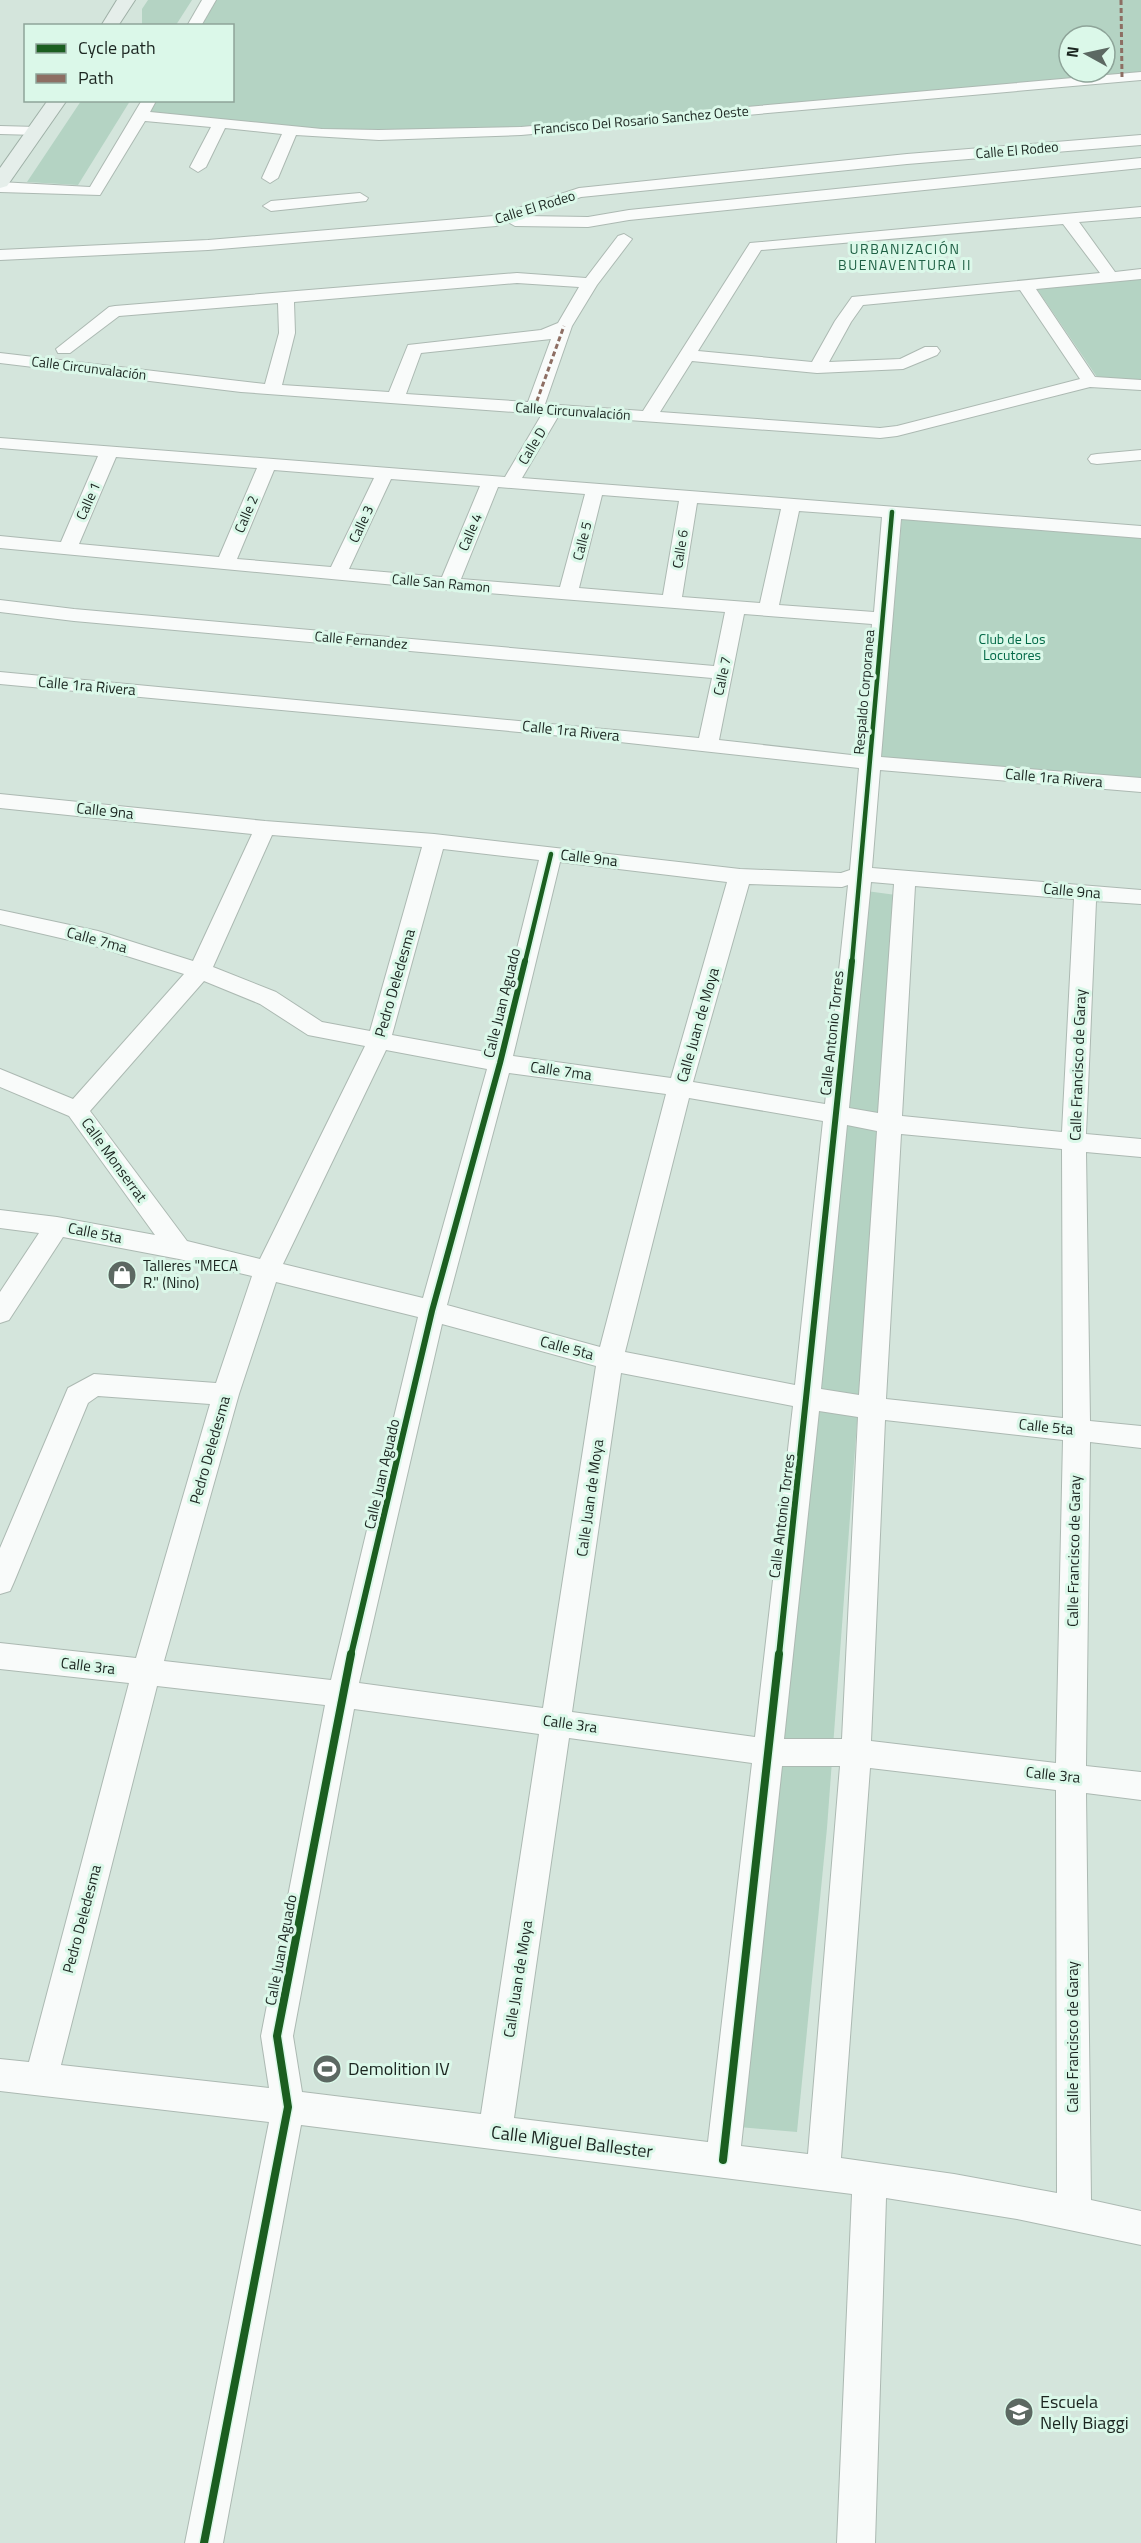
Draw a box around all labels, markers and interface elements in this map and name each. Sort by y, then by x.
legend [24,24,234,102]
north arrow [1057,24,1117,84]
text: Cycle path [78,34,156,61]
text: N [1059,45,1085,59]
text: Path [78,64,114,91]
street label: Francisco Del Rosario Sanchez Oeste [532,100,749,139]
street label: Calle El Rodeo [975,135,1059,164]
street label: Calle El Rodeo [492,184,578,229]
district label: URBANIZACIÓN BUENAVENTURA II [838,238,972,275]
street label: Calle Circunvalación [30,350,148,385]
street label: Calle Circunvalación [515,396,631,425]
street label: Calle D [512,423,551,468]
street label: Calle 1 [70,479,105,523]
street label: Calle 2 [228,492,263,536]
street label: Calle 3 [343,502,378,546]
street label: Calle 4 [452,510,487,554]
street label: Calle 5 [567,519,596,562]
street label: Calle 6 [666,528,693,570]
street label: Calle San Ramon [391,568,491,597]
street label: Calle Fernandez [314,625,408,654]
park label: Club de Los Locutores [979,628,1045,665]
street label: Respaldo Corporanea [848,629,879,755]
street label: Calle 7 [707,655,736,697]
street label: Calle 1ra Rivera [37,670,137,701]
street label: Calle 1ra Rivera [521,714,621,747]
street label: Calle 1ra Rivera [1004,762,1104,793]
street label: Calle 9na [75,796,135,825]
street label: Calle 9na [559,843,619,872]
street label: Calle 9na [1042,877,1102,905]
street label: Calle 7ma [64,920,130,959]
street label: Pedro Deledesma [368,926,421,1040]
street label: Calle Juan Aguado [477,945,526,1060]
street label: Calle Juan de Moya [670,964,725,1085]
street label: Calle Antonio Torres [814,969,849,1097]
street label: Calle Francisco de Garay [1063,989,1092,1141]
street label: Calle 7ma [529,1055,594,1086]
street label: Calle Monserrat [76,1113,153,1207]
street label: Calle 5ta [66,1216,125,1249]
place label: Talleres "MECA R." (Nino) [143,1254,238,1294]
shop icon: Talleres "MECA R." (Nino) [106,1259,138,1291]
street label: Calle 5ta [538,1329,597,1366]
street label: Pedro Deledesma [183,1393,236,1507]
street label: Calle 5ta [1018,1412,1075,1441]
street label: Calle Juan Aguado [358,1416,405,1531]
street label: Calle Juan de Moya [570,1437,609,1558]
street label: Calle Antonio Torres [762,1452,801,1580]
street label: Calle Francisco de Garay [1061,1475,1086,1627]
street label: Calle 3ra [60,1651,117,1680]
street label: Calle 3ra [541,1708,599,1739]
street label: Calle 3ra [1025,1760,1082,1789]
street label: Pedro Deledesma [56,1862,107,1976]
street label: Calle Juan Aguado [258,1892,303,2007]
street label: Calle Juan de Moya [497,1918,538,2039]
street label: Calle Francisco de Garay [1061,1961,1084,2113]
sports icon: Demolition IV [311,2053,343,2085]
place label: Demolition IV [348,2055,450,2082]
street label: Calle Miguel Ballester [490,2118,654,2165]
place label: Escuela Nelly Biaggi [1040,2388,1129,2436]
school or university icon: Escuela Nelly Biaggi [1003,2396,1035,2428]

